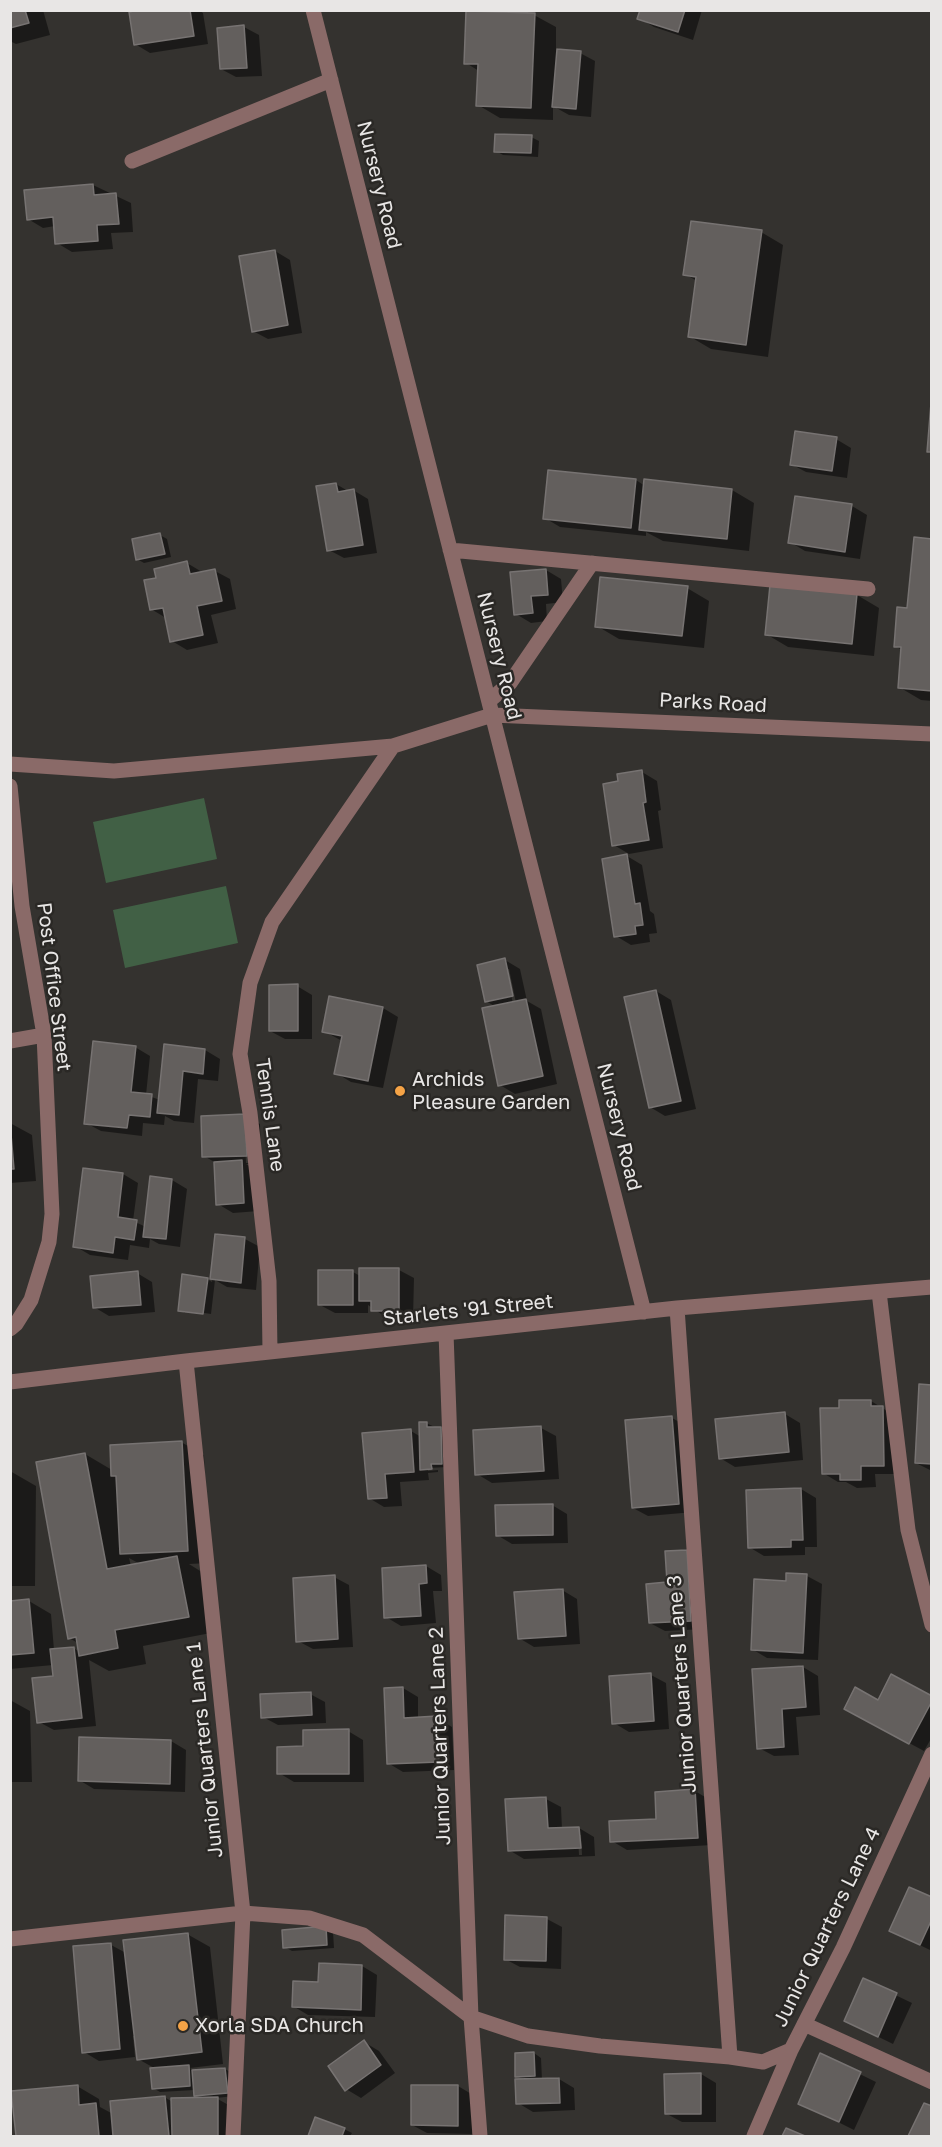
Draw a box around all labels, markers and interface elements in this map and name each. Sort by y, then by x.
street label: Nursery Road [352,119,406,251]
street label: Nursery Road [472,590,526,722]
street label: Parks Road [658,688,768,718]
street label: Post Office Street [32,901,76,1073]
street label: Tennis Lane [250,1057,290,1173]
street label: Nursery Road [592,1061,646,1193]
place label: Archids Pleasure Garden [412,1068,570,1115]
marker: Archids Pleasure Garden [393,1084,407,1098]
street label: Starlets '91 Street [382,1289,554,1331]
street label: Junior Quarters Lane 3 [662,1574,702,1794]
street label: Junior Quarters Lane 2 [424,1626,456,1846]
street label: Junior Quarters Lane 1 [182,1641,228,1859]
street label: Junior Quarters Lane 4 [768,1823,886,2031]
place label: Xorla SDA Church [195,2014,364,2038]
marker: Xorla SDA Church [176,2019,190,2033]

